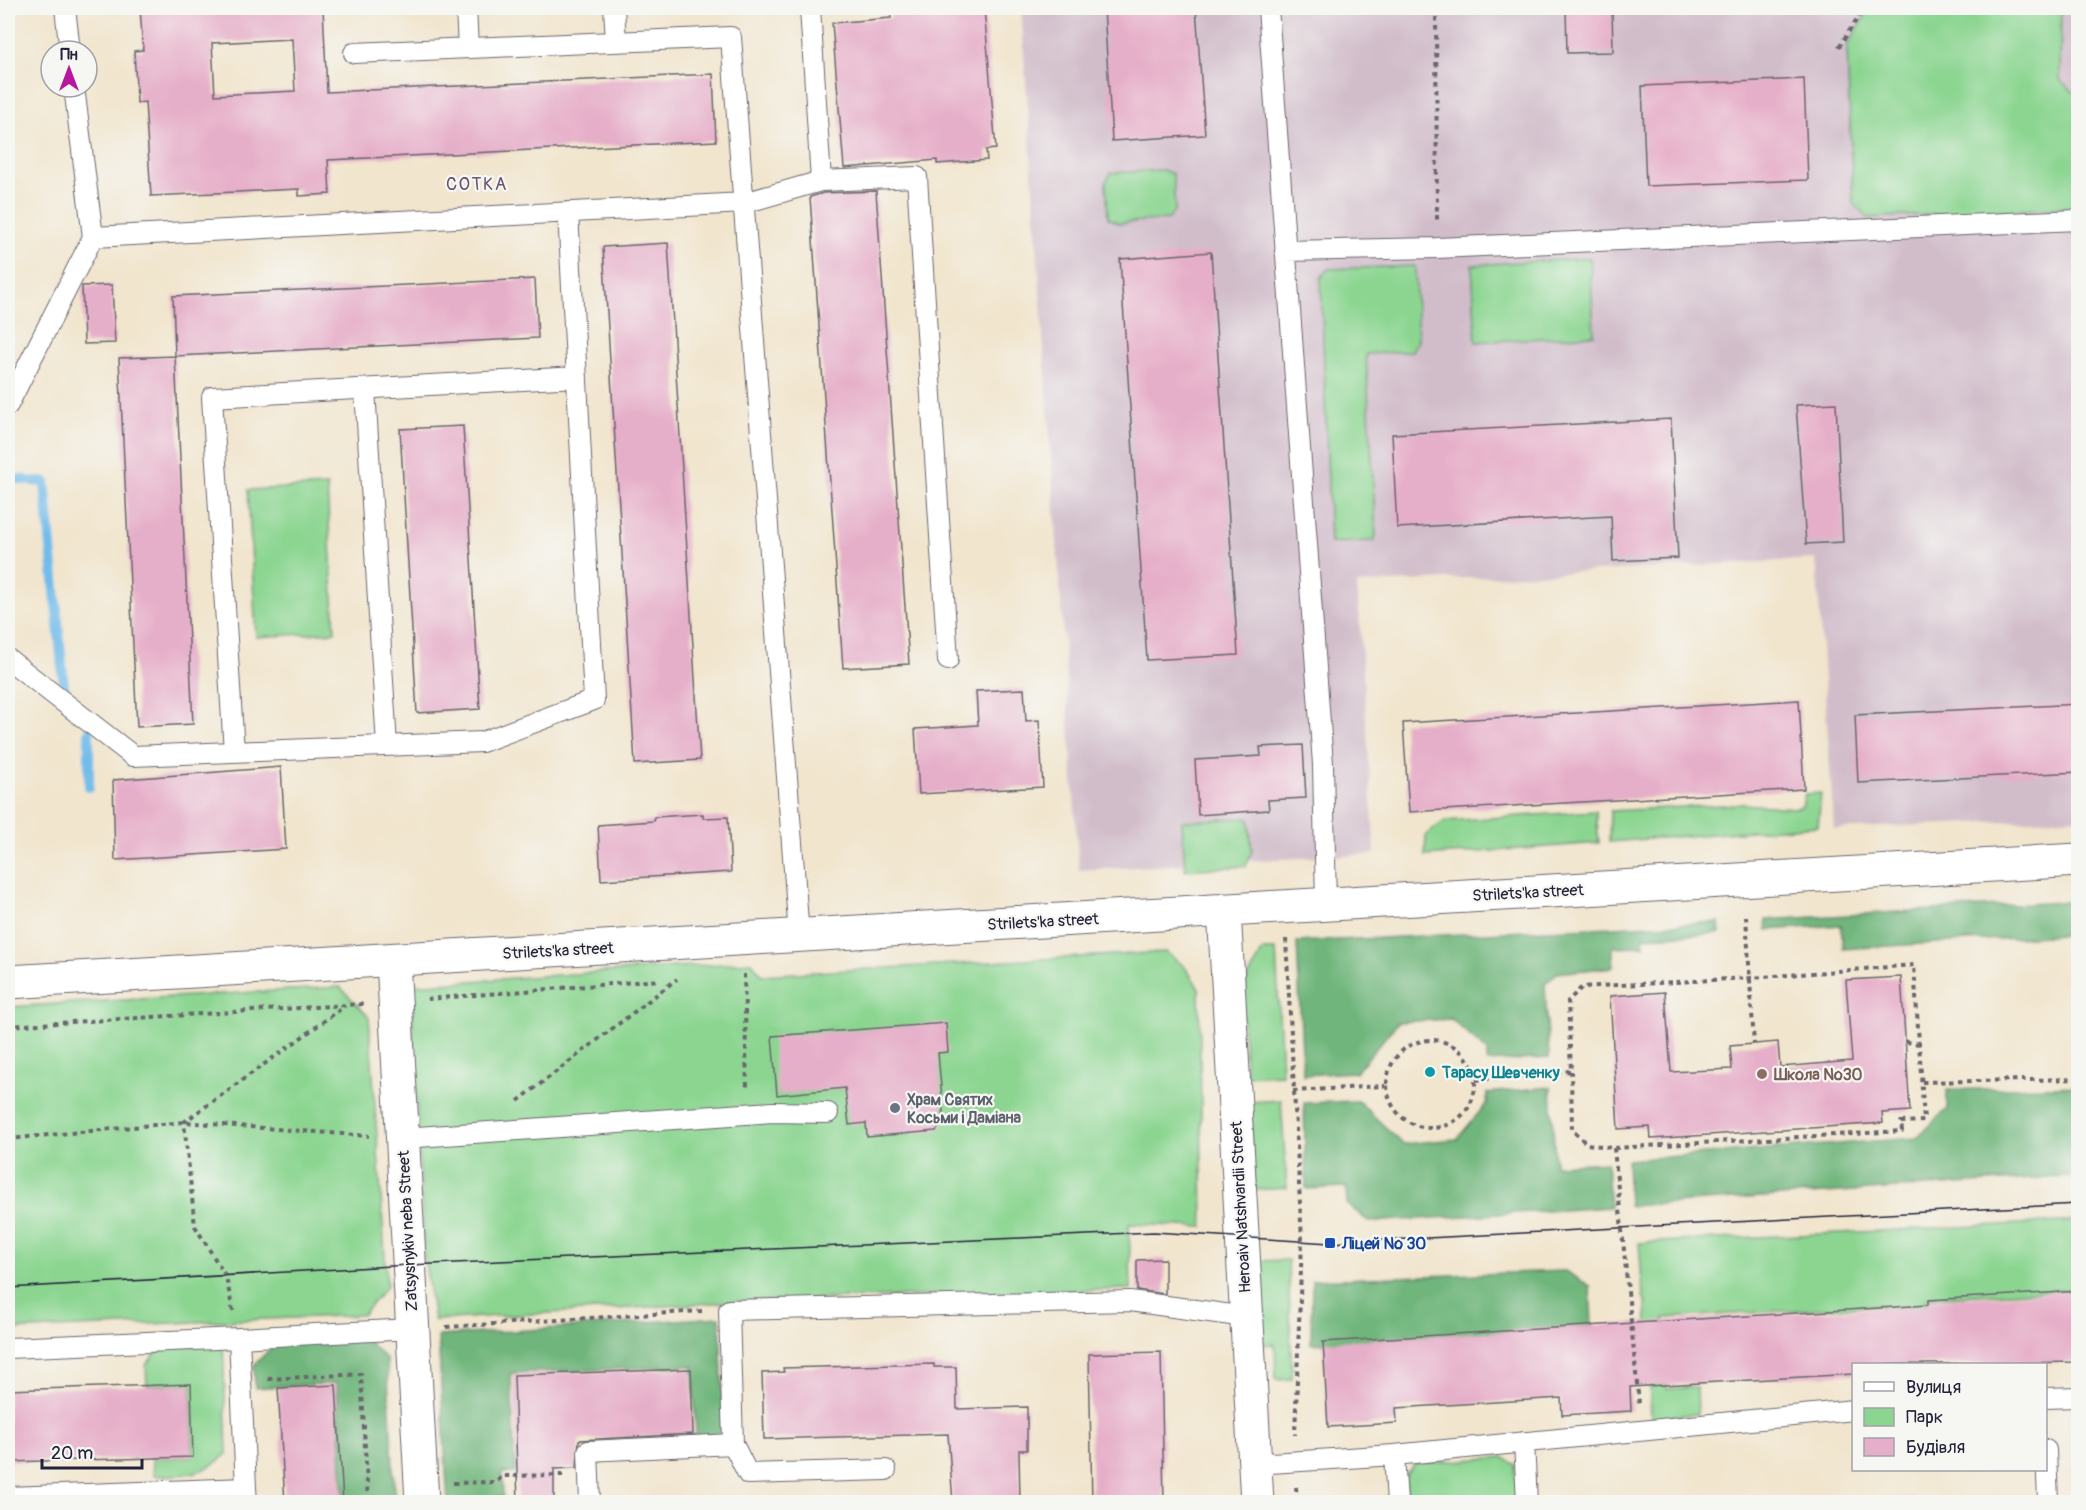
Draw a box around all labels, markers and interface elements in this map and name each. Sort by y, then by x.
north arrow [39,39,99,99]
text: Пн [60,45,78,65]
district label: СОТКА [446,173,508,196]
street label: Strilets'ka street [1472,880,1585,906]
street label: Strilets'ka street [987,909,1100,935]
street label: Strilets'ka street [502,938,615,964]
place label: Тарасу Шевченку [1441,1063,1560,1083]
marker: Тарасу Шевченку [1423,1065,1437,1079]
place label: Школа №30 [1773,1065,1863,1085]
marker: Школа №30 [1755,1067,1769,1081]
place label: Храм Святих Косьми і Даміана [907,1090,1022,1128]
marker: Храм Святих Косьми і Даміана [888,1101,902,1115]
street label: Heroaiv Natshvardii Street [1226,1120,1255,1293]
street label: Zatsysnykiv neba Street [394,1150,422,1312]
place label: Ліцей № 30 [1341,1234,1426,1254]
marker: Ліцей № 30 [1323,1236,1337,1250]
legend [1852,1363,2047,1471]
text: Вулиця [1906,1376,1961,1399]
text: Парк [1906,1406,1943,1429]
scale bar [42,1432,142,1470]
text: Будівля [1906,1436,1965,1459]
text: 20 m [51,1442,93,1465]

